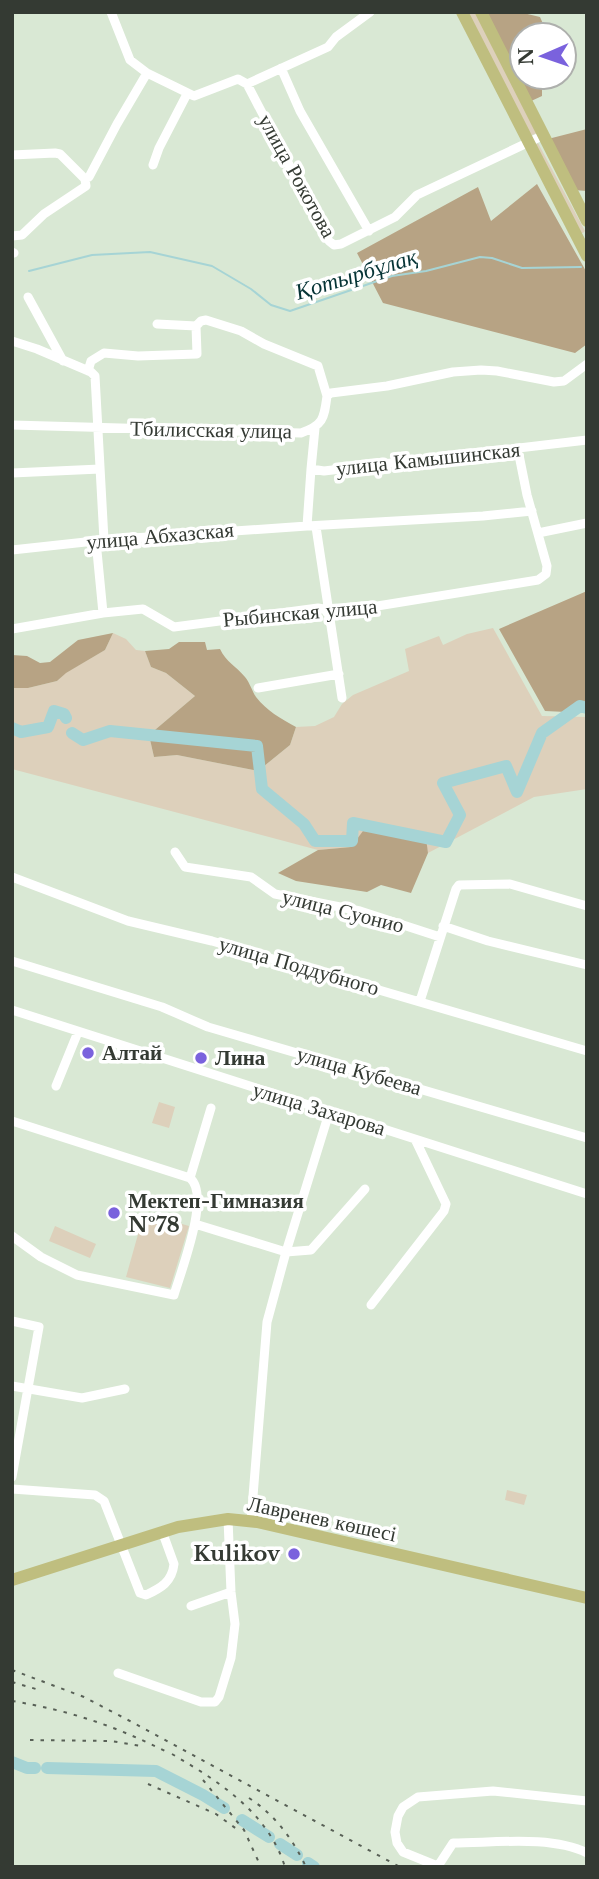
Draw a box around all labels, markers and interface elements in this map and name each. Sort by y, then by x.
north arrow [508,21,578,91]
text: N [515,47,538,66]
street label: улица Рокотова [252,110,342,243]
water label: Қотырбұлақ [291,242,421,306]
street label: Тбилисская улица [130,416,293,444]
street label: улица Камышинская [335,436,522,482]
street label: улица Абхазская [85,517,235,555]
street label: Рыбинская улица [222,593,379,633]
street label: улица Суонио [279,883,407,939]
street label: улица Поддубного [216,931,382,1001]
place label: Алтай [102,1040,162,1066]
street label: улица Кубеева [294,1041,425,1101]
marker: Алтай [80,1045,96,1061]
place label: Лина [215,1045,266,1071]
marker: Лина [193,1050,209,1066]
street label: улица Захарова [250,1077,389,1142]
place label: Мектеп-Гимназия №78 [128,1188,304,1238]
marker: Мектеп-Гимназия №78 [106,1205,122,1221]
street label: Лавренев көшесі [245,1491,399,1548]
place label: Kulikov [193,1541,281,1567]
marker: Kulikov [286,1546,302,1562]

